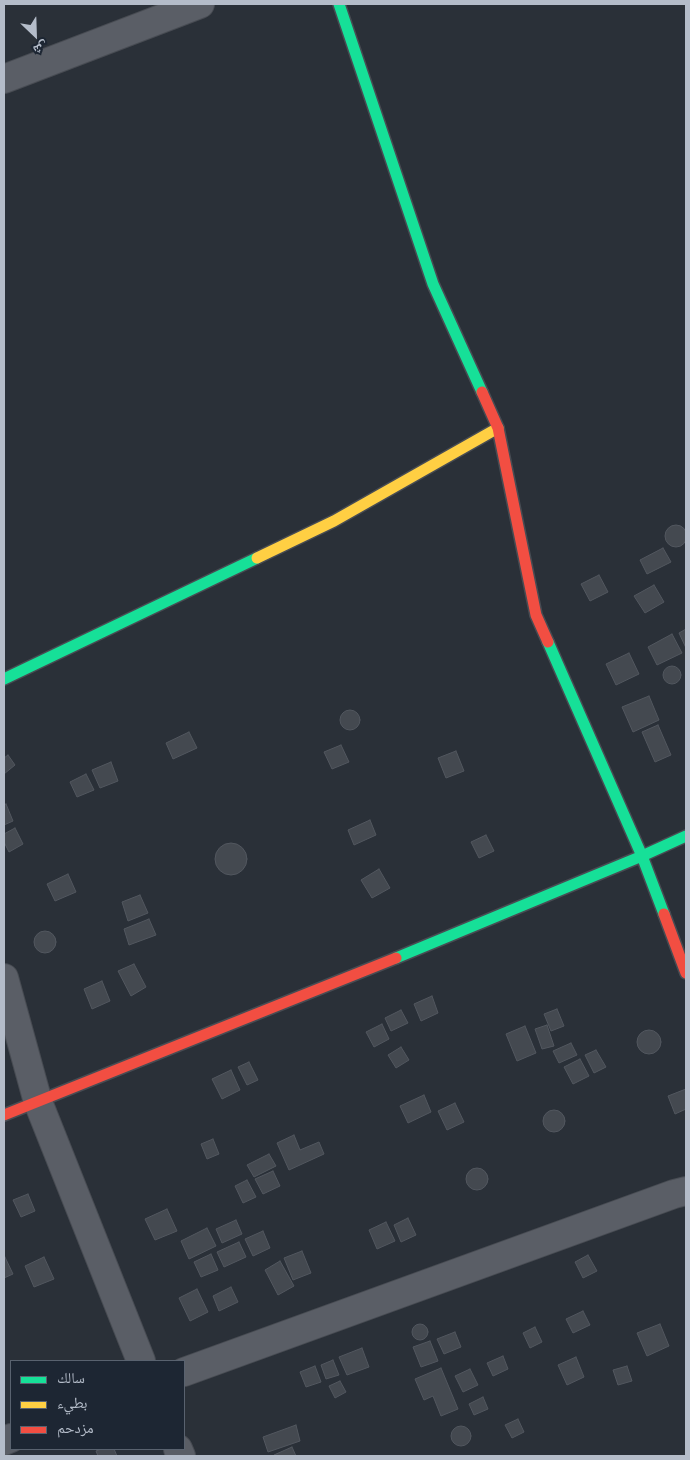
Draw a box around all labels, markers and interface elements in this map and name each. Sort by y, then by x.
north arrow [10,10,60,60]
text: ش [31,37,52,60]
legend [10,1360,185,1450]
text: سالك [57,1368,85,1387]
text: بطيء [57,1393,87,1412]
text: مزدحم [57,1418,94,1437]

